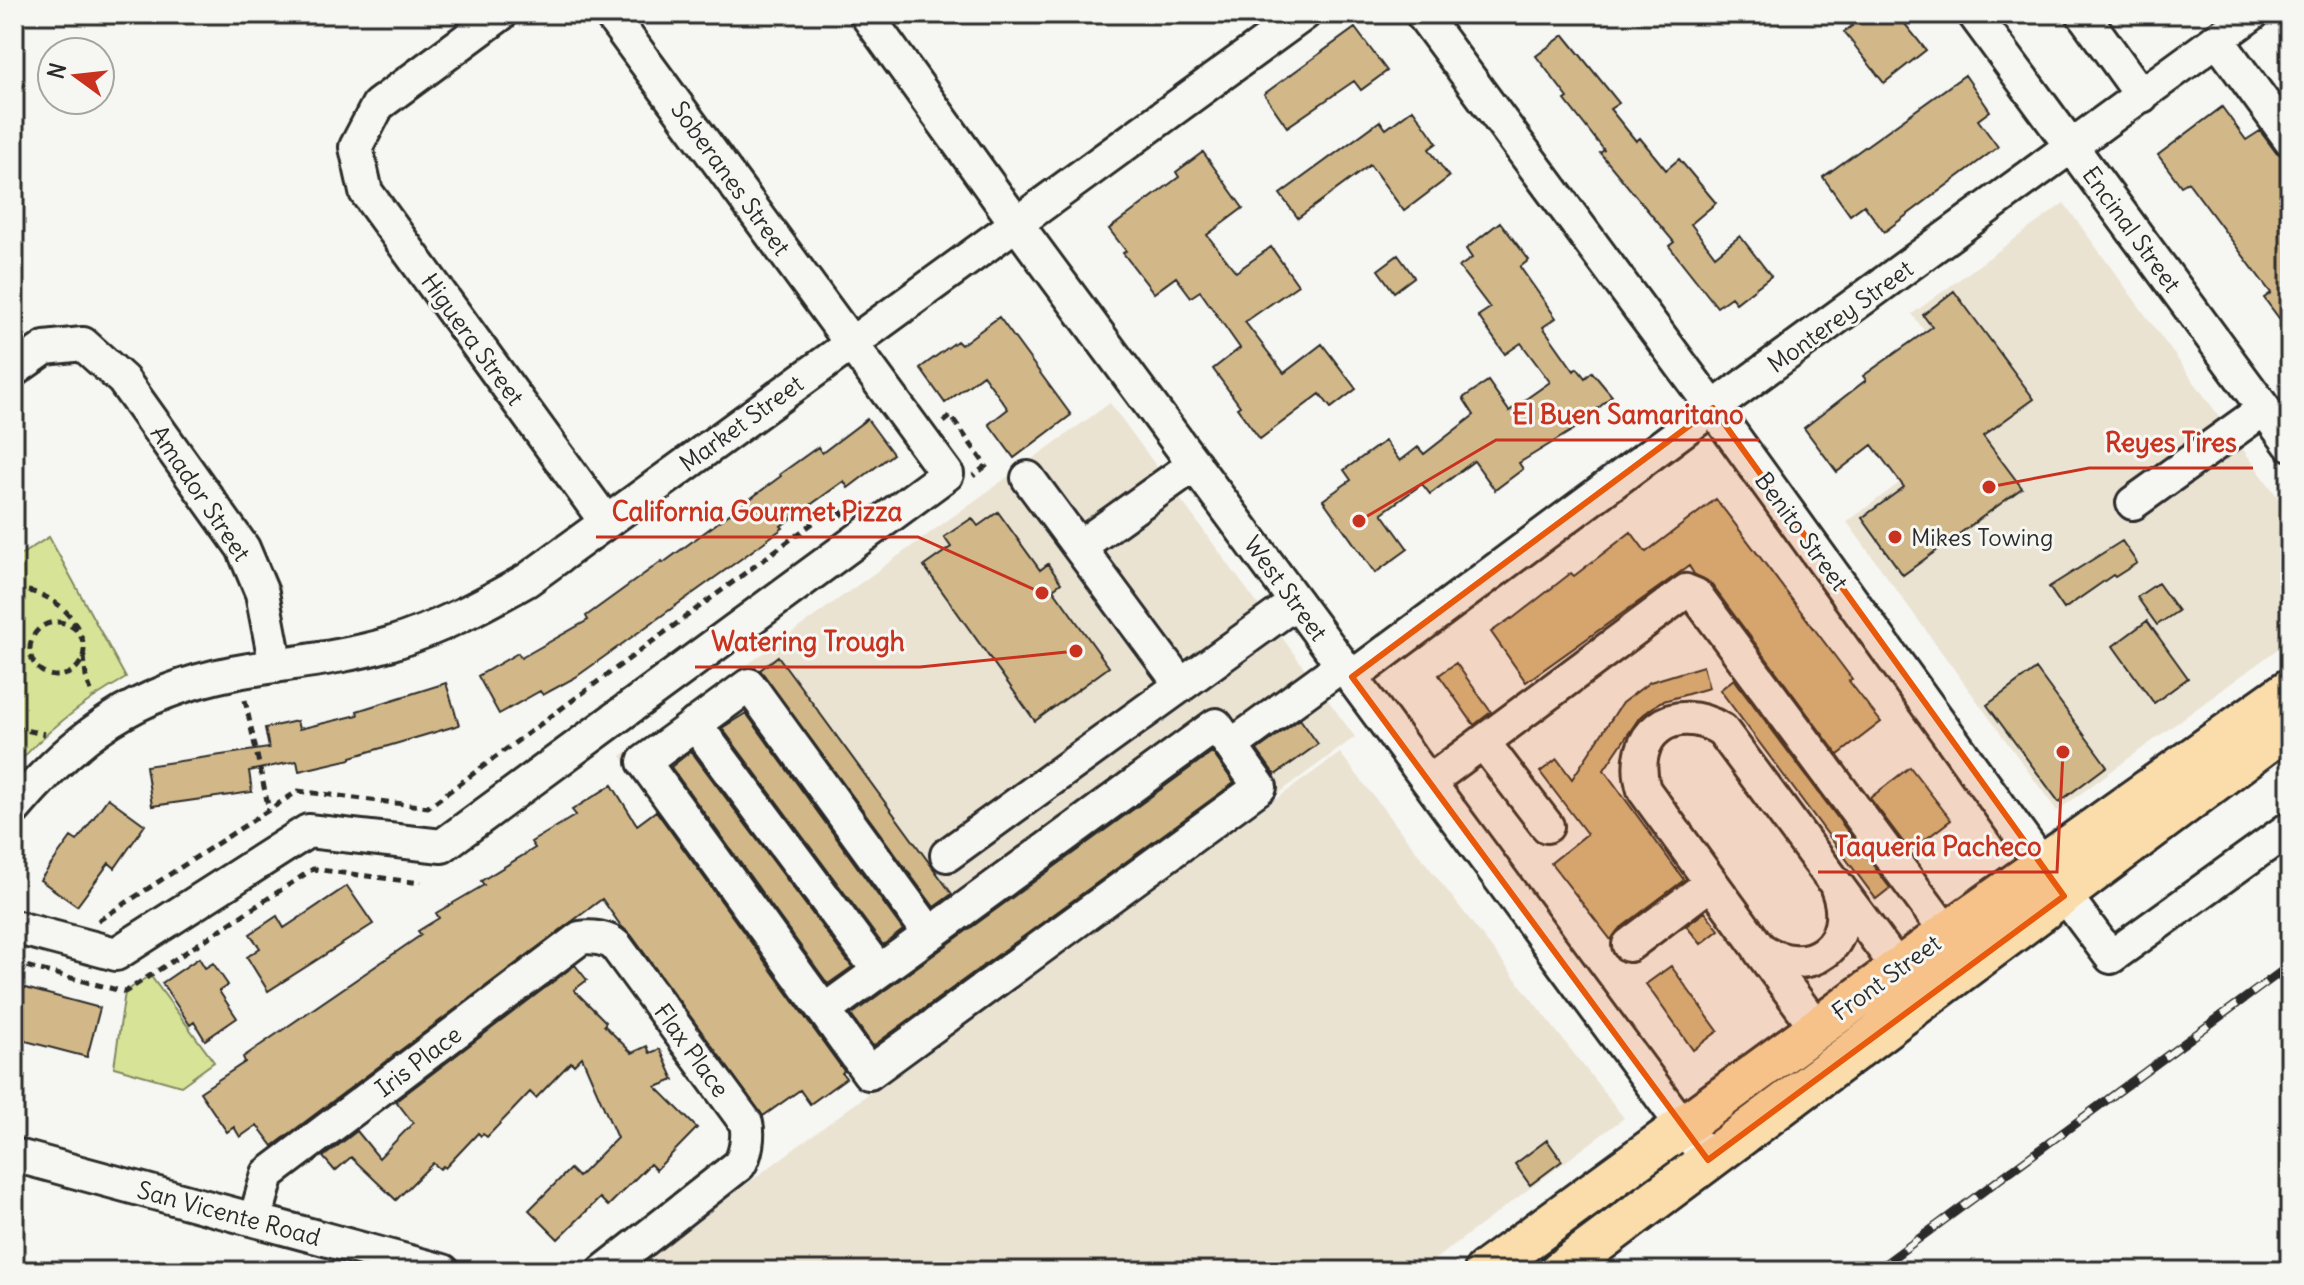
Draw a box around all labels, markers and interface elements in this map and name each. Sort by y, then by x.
north arrow [36,36,116,116]
text: N [41,60,72,82]
street label: Soberanes Street [665,95,797,261]
street label: Encinal Street [2076,160,2188,298]
street label: Monterey Street [1761,253,1919,379]
street label: Higuera Street [415,267,531,411]
street label: Market Street [673,368,809,478]
callout: El Buen Samaritano [1496,390,1759,440]
text: El Buen Samaritano [1512,398,1744,431]
callout: Reyes Tires [2089,418,2253,468]
street label: Amador Street [145,419,257,567]
text: Reyes Tires [2105,426,2237,459]
street label: Benito Street [1749,466,1855,596]
callout: California Gourmet Pizza [596,487,918,537]
text: California Gourmet Pizza [612,495,902,528]
place label: Mikes Towing [1911,522,2053,552]
marker: Mikes Towing [1886,528,1904,546]
street label: West Street [1238,530,1334,646]
callout: Watering Trough [695,617,920,667]
text: Watering Trough [711,625,905,658]
callout: Taqueria Pacheco [1818,822,2057,872]
text: Taqueria Pacheco [1834,830,2042,863]
street label: Front Street [1826,927,1946,1027]
street label: Flax Place [648,997,736,1103]
street label: Iris Place [369,1019,467,1103]
street label: San Vicente Road [134,1174,324,1252]

